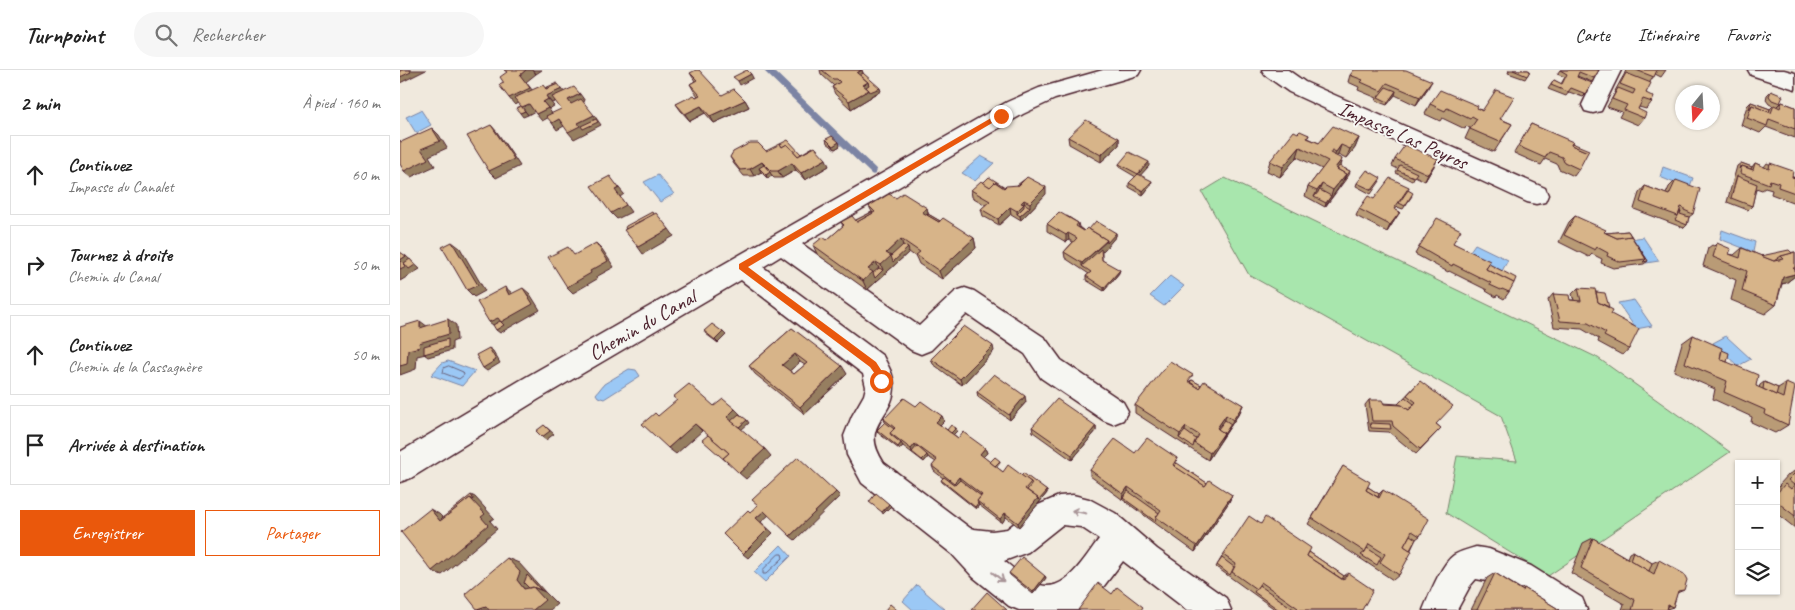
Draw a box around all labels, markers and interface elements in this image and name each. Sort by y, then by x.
search box [134,12,484,57]
text: Turnpoint [25,20,104,50]
icon: search [152,21,180,49]
text: Rechercher [192,23,265,47]
text: Carte [1575,24,1610,46]
text: Itinéraire [1638,24,1699,46]
text: Favoris [1727,24,1770,46]
north arrow [1675,85,1720,130]
text: 2 min [20,90,60,116]
text: À pied · 160 m [302,93,380,113]
street label: Impasse Las Peyros [1334,95,1473,176]
route end [990,105,1013,128]
text: Continuez [68,153,131,177]
icon: ahead [21,161,49,189]
text: 60 m [352,165,379,185]
text: Impasse du Canalet [68,177,174,197]
text: Tournez à droite [68,243,172,267]
icon: right [21,251,49,279]
text: 50 m [352,255,379,275]
text: Chemin du Canal [68,267,159,287]
street label: Chemin du Canal [584,282,703,366]
text: Continuez [68,333,131,357]
icon: ahead [21,341,49,369]
text: 50 m [352,345,379,365]
text: Chemin de la Cassagnère [68,357,201,377]
route start [870,370,893,393]
icon: arrive [21,431,49,459]
text: Arrivée à destination [68,433,204,457]
map controls [1735,460,1780,595]
button: + [1735,460,1780,505]
button: − [1735,505,1780,550]
one-way arrow [1072,506,1088,516]
button: Enregistrer [20,510,195,556]
button: Partager [205,510,380,556]
button: layers [1735,550,1780,595]
one-way arrow [991,571,1004,582]

